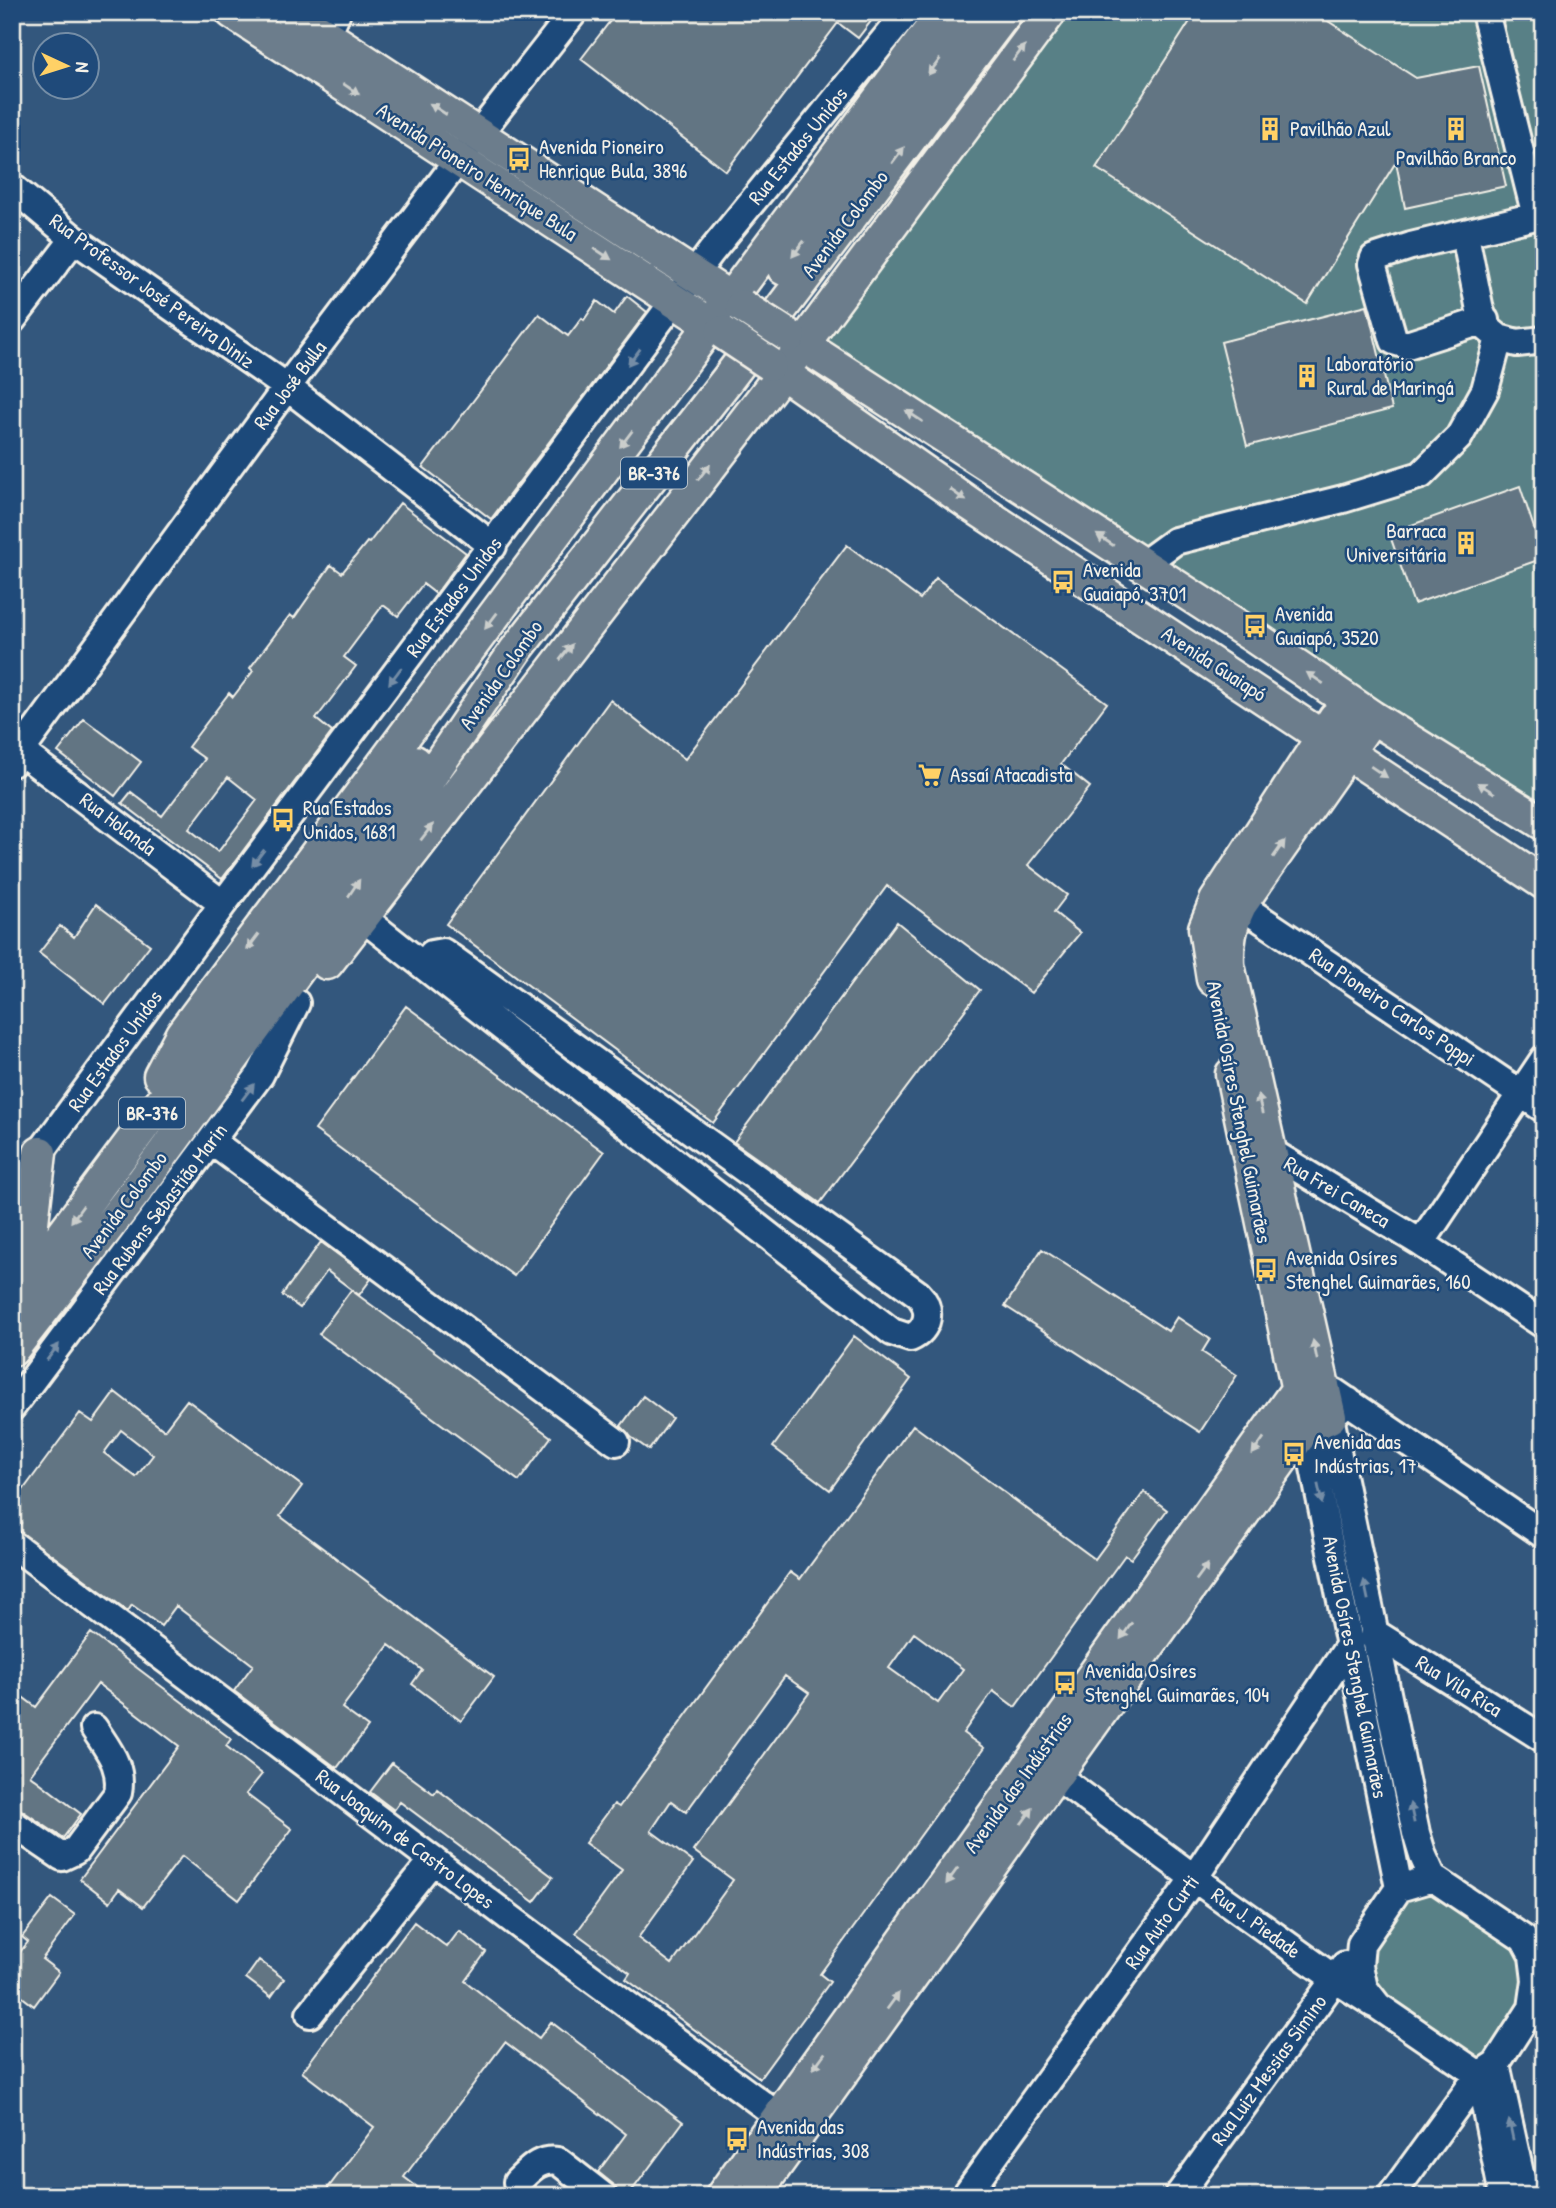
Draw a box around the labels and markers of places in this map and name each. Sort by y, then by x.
place label: Pavilhão Azul [1290,114,1391,143]
building icon: Pavilhão Azul [1256,115,1284,143]
building icon: Pavilhão Branco [1442,115,1470,143]
place label: Avenida Pioneiro Henrique Bula, 3896 [539,132,687,185]
place label: Pavilhão Branco [1396,143,1516,172]
bus stop icon: Avenida Pioneiro Henrique Bula, 3896 [505,145,533,173]
place label: Laboratório Rural de Maringá [1327,349,1454,402]
building icon: Laboratório Rural de Maringá [1293,362,1321,390]
place label: Barraca Universitária [1346,516,1446,569]
building icon: Barraca Universitária [1452,529,1480,557]
place label: Avenida Guaiapó, 3701 [1083,555,1186,608]
bus stop icon: Avenida Guaiapó, 3701 [1049,568,1077,596]
place label: Avenida Guaiapó, 3520 [1275,599,1379,652]
bus stop icon: Avenida Guaiapó, 3520 [1241,612,1269,640]
place label: Assaí Atacadista [950,760,1073,789]
supermarket icon: Assaí Atacadista [916,761,944,789]
place label: Rua Estados Unidos, 1681 [303,793,395,846]
bus stop icon: Rua Estados Unidos, 1681 [269,806,297,834]
place label: Avenida Osíres Stenghel Guimarães, 160 [1286,1243,1471,1296]
bus stop icon: Avenida Osíres Stenghel Guimarães, 160 [1252,1256,1280,1284]
place label: Avenida das Indústrias, 17 [1314,1427,1417,1480]
bus stop icon: Avenida das Indústrias, 17 [1280,1440,1308,1468]
place label: Avenida Osíres Stenghel Guimarães, 104 [1085,1656,1269,1709]
bus stop icon: Avenida Osíres Stenghel Guimarães, 104 [1051,1669,1079,1697]
place label: Avenida das Indústrias, 308 [757,2112,869,2165]
bus stop icon: Avenida das Indústrias, 308 [723,2125,751,2153]

